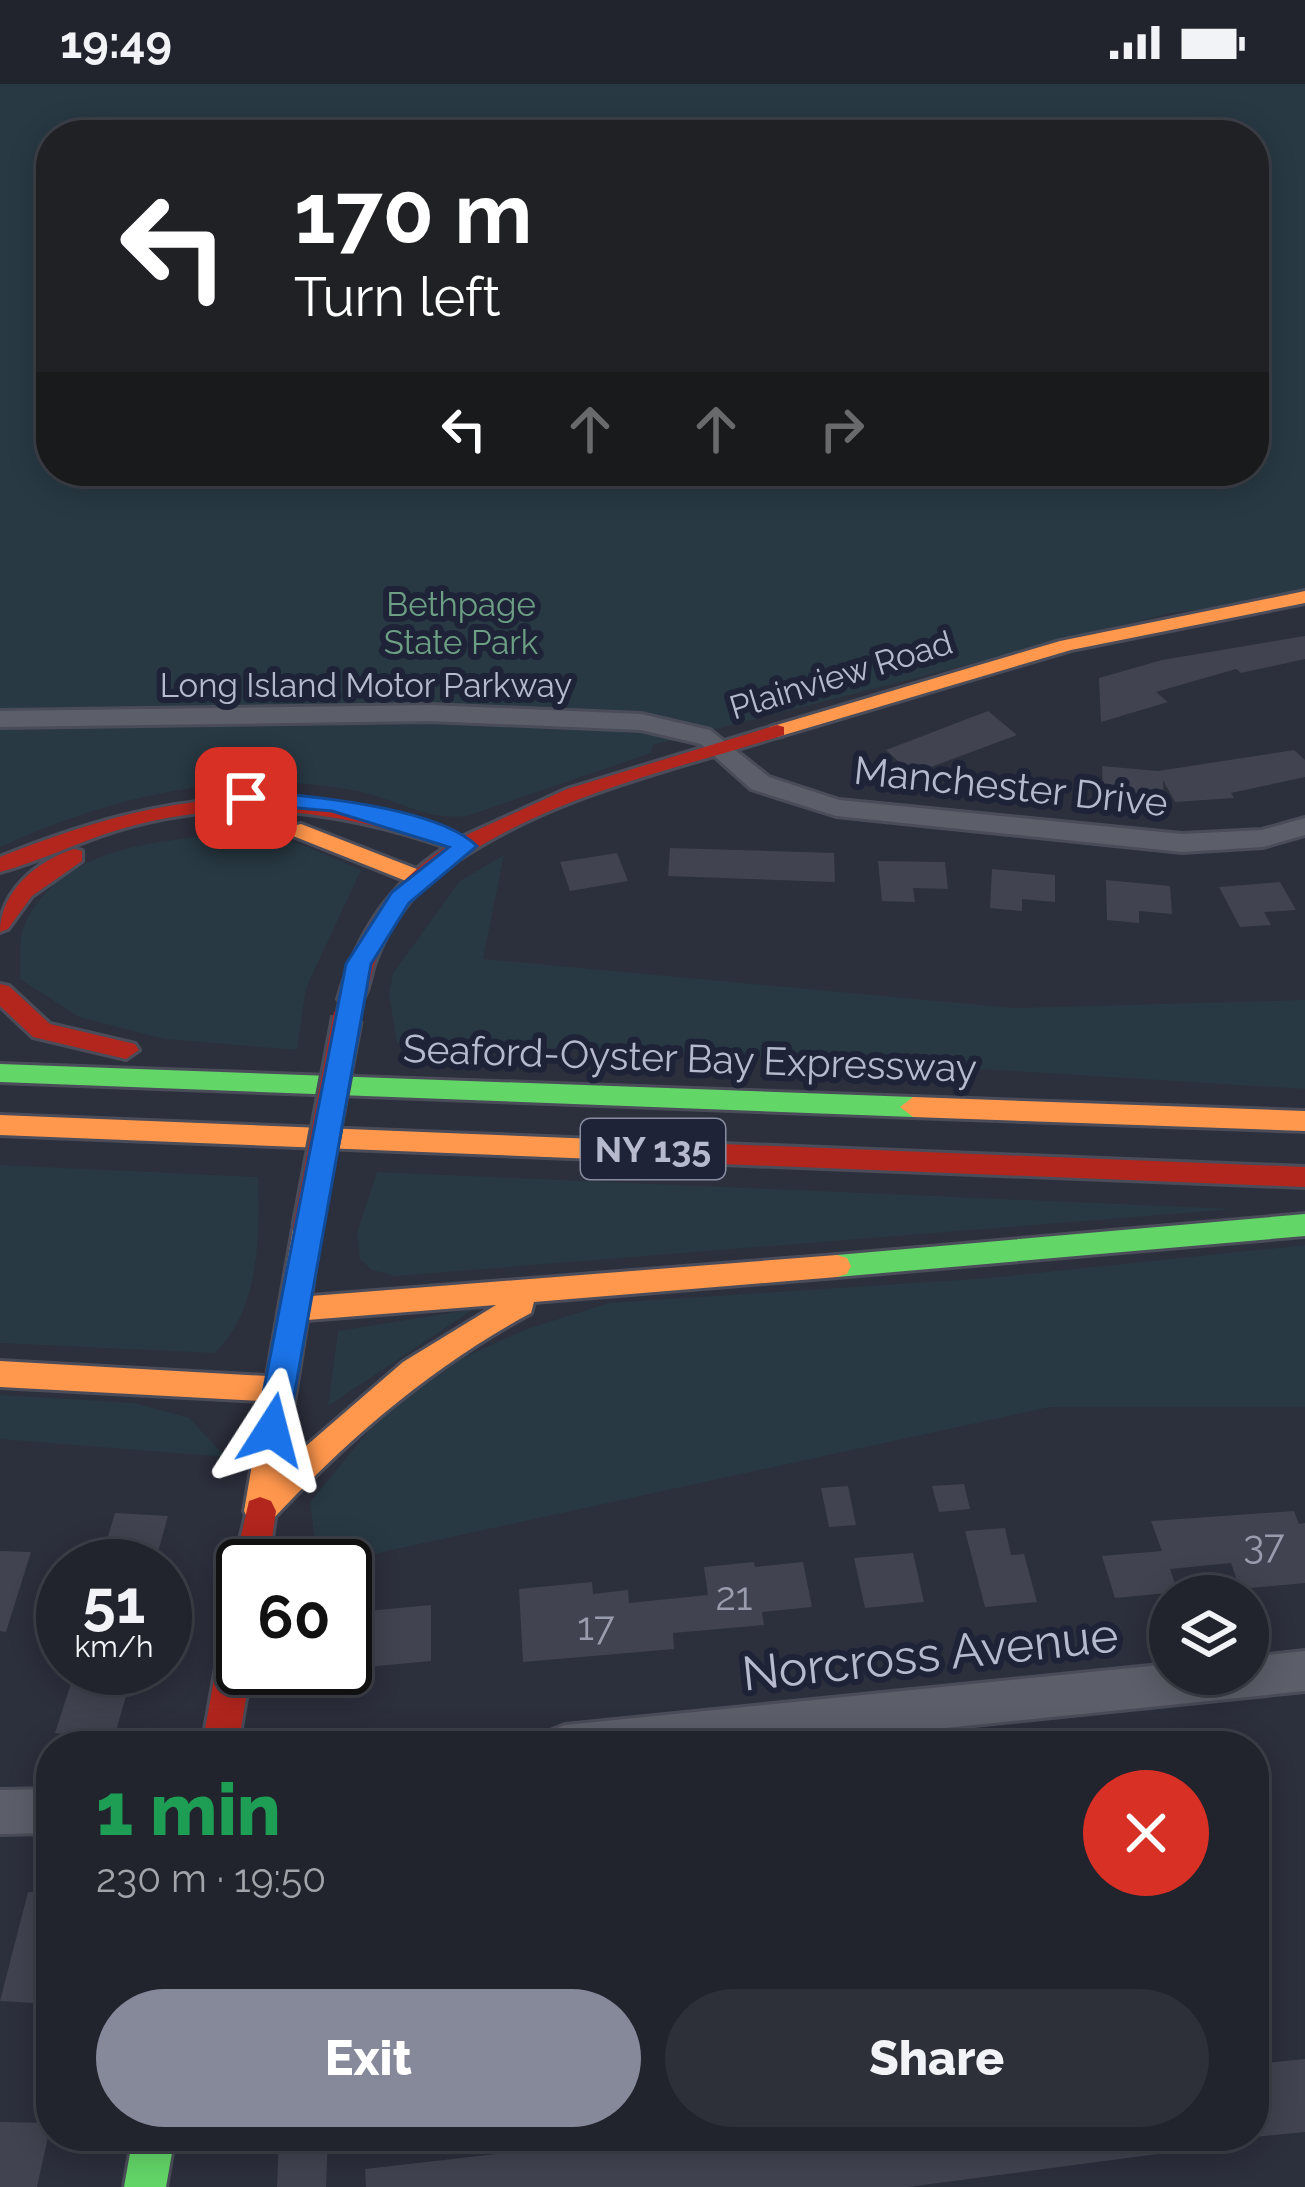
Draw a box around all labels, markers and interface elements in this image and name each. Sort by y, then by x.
text: 19:49 [60,16,172,69]
text: 170 m [294,164,533,263]
icon: left [96,168,252,324]
text: Turn left [294,265,501,329]
icon: left [431,396,497,462]
icon: ahead [557,396,623,462]
icon: ahead [683,396,749,462]
icon: right [809,396,875,462]
park label: Bethpage State Park [384,585,539,662]
street label: Plainview Road [725,623,957,727]
street label: Long Island Motor Parkway [160,666,572,705]
pin [195,747,297,849]
street label: Manchester Drive [852,747,1170,825]
icon: arrive [213,765,279,831]
street label: Seaford-Oyster Bay Expressway [402,1025,978,1091]
road number: NY 135 [581,1119,725,1179]
position arrow [209,1367,335,1493]
house number: 37 [1243,1521,1285,1567]
speed limit sign: 60 [216,1539,372,1695]
text: 51 [83,1567,145,1637]
house number: 21 [715,1573,753,1619]
map controls [1149,1575,1269,1695]
button: layers [1149,1575,1269,1695]
house number: 17 [577,1603,615,1649]
street label: Norcross Avenue [739,1606,1121,1702]
text: km/h [74,1629,154,1664]
text: 1 min [96,1767,281,1852]
button: close [1083,1770,1209,1896]
text: 230 m · 19:50 [96,1855,326,1901]
button: Exit [96,1989,641,2127]
button: Share [665,1989,1209,2127]

